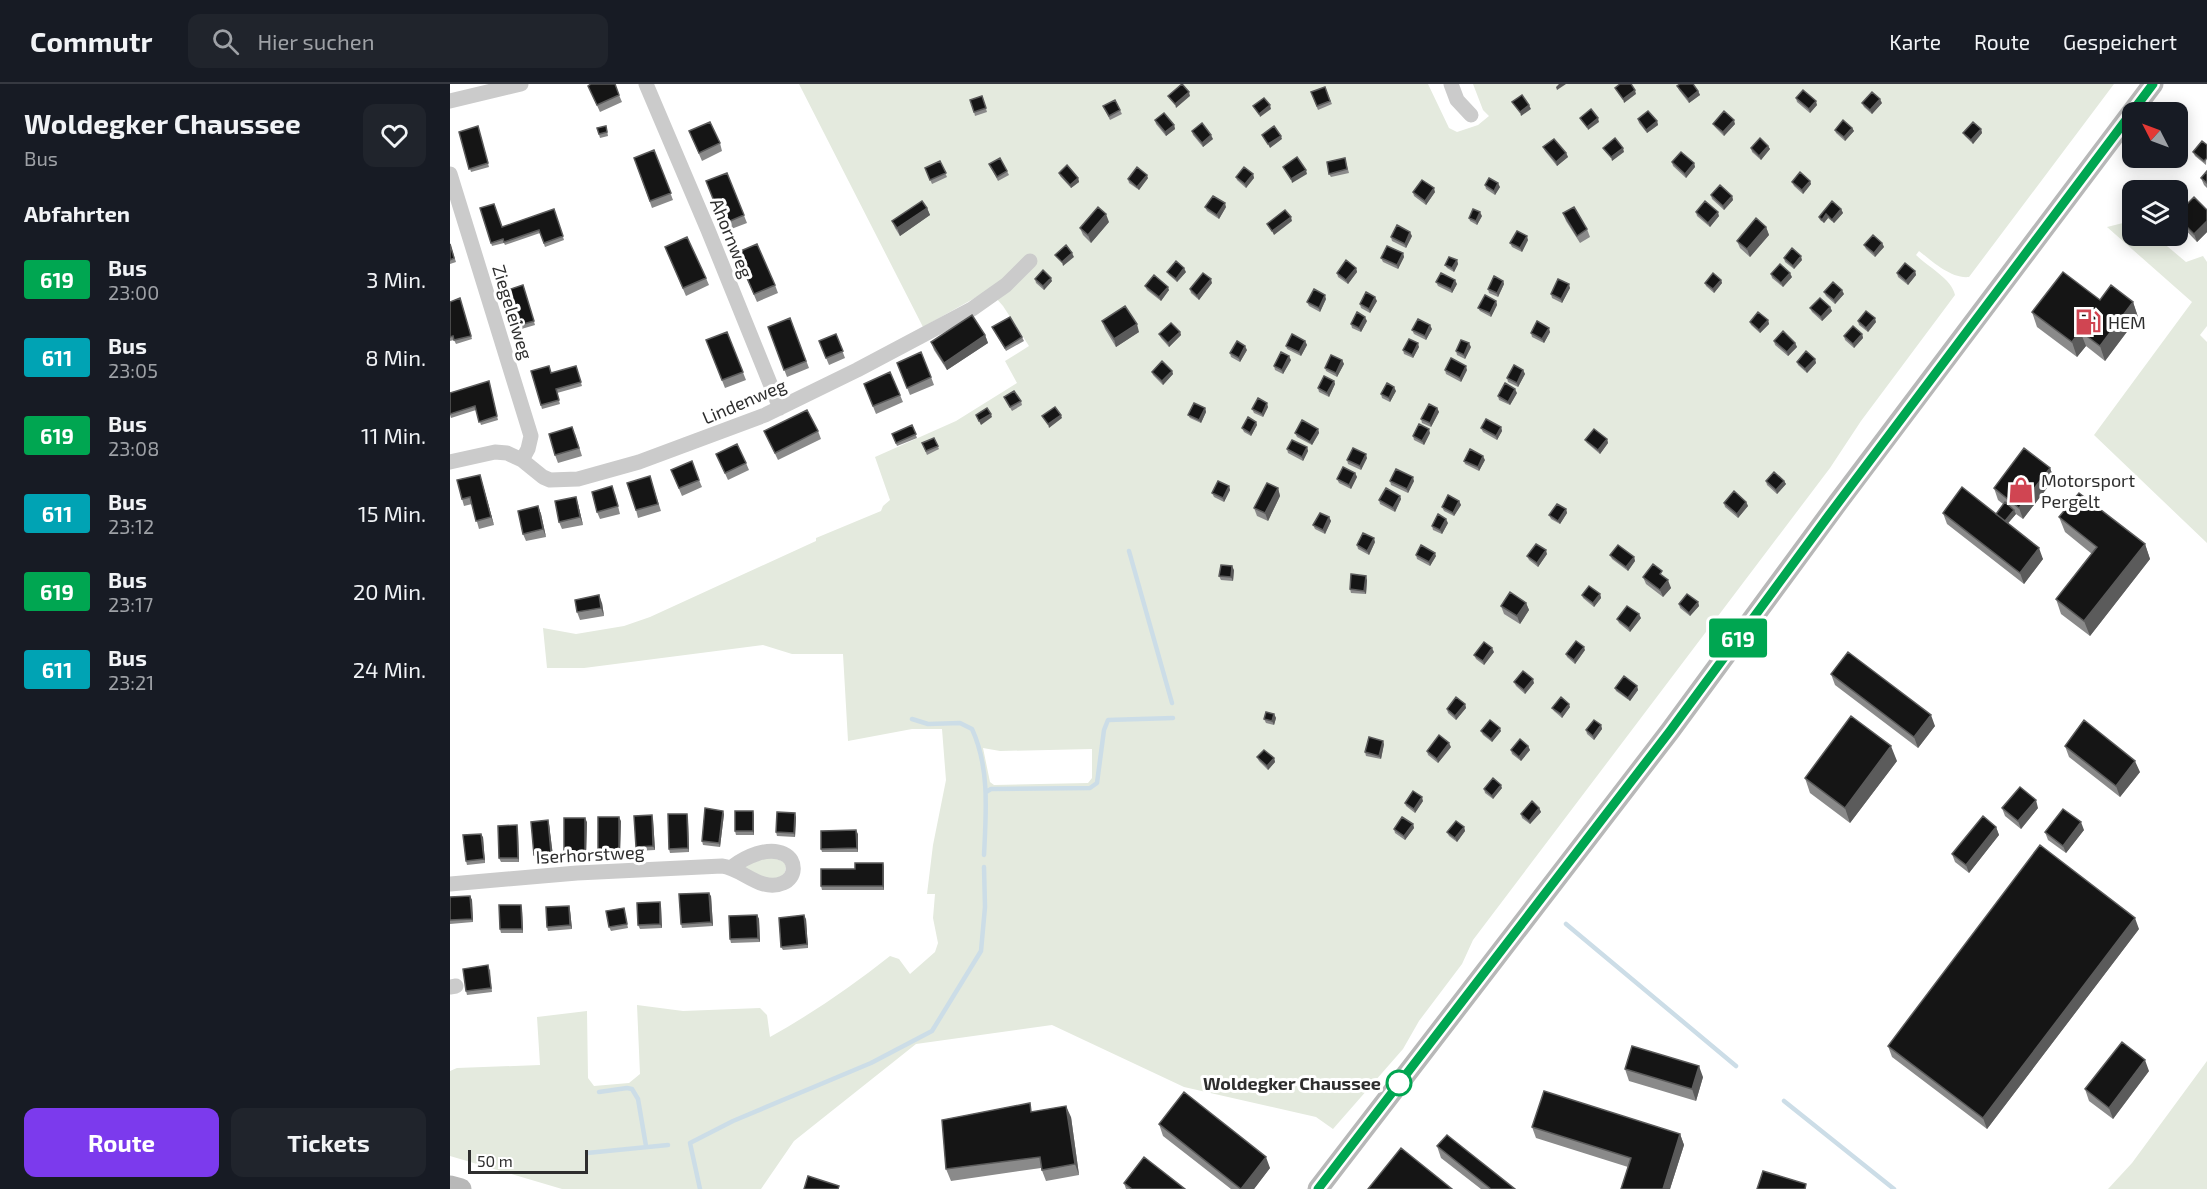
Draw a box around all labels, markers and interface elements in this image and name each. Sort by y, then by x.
search box [188,14,608,68]
text: Commutr [30,24,152,58]
icon: search [209,25,242,58]
text: Hier suchen [257,28,374,54]
text: Karte [1889,29,1941,54]
text: Route [1974,29,2030,54]
text: Gespeichert [2063,29,2177,54]
north arrow [2122,102,2188,168]
map controls [2122,102,2188,246]
button: heart [363,104,426,167]
text: Woldegker Chaussee [24,106,301,140]
text: Bus [24,146,58,170]
button: layers [2122,180,2188,246]
street label: Ahornweg [706,195,758,281]
text: Abfahrten [24,200,130,226]
text: Bus [108,254,147,280]
street label: Ziegeleiweg [488,262,538,362]
text: 3 Min. [366,266,426,292]
text: 619 [40,267,74,292]
text: 23:00 [108,280,159,304]
fuel station icon: HEM [2073,307,2103,337]
place label: HEM [2108,311,2146,333]
text: Bus [108,332,147,358]
text: 8 Min. [365,344,426,370]
text: 611 [42,345,72,370]
text: 23:05 [108,358,158,382]
street label: Lindenweg [699,373,789,429]
text: Bus [108,410,147,436]
text: 11 Min. [361,422,426,448]
text: 619 [40,423,74,448]
text: 23:08 [108,436,159,460]
place label: Motorsport Pergelt [2041,469,2135,512]
shop icon: Motorsport Pergelt [2006,475,2036,505]
text: Bus [108,488,147,514]
text: 15 Min. [358,500,426,526]
text: 611 [42,501,72,526]
text: 23:12 [108,514,154,538]
text: Bus [108,566,147,592]
text: 20 Min. [353,578,426,604]
text: 619 [40,579,74,604]
text: 23:17 [108,592,153,616]
line badge: 619 [1704,618,1772,658]
text: 619 [1721,626,1755,651]
text: Bus [108,644,147,670]
text: 24 Min. [353,656,426,682]
text: 611 [42,657,72,682]
text: 23:21 [108,670,154,694]
street label: Iserhorstweg [535,840,645,868]
marker: Woldegker Chaussee [1386,1070,1412,1096]
place label: Woldegker Chaussee [1203,1072,1381,1094]
button: Route [24,1108,219,1177]
button: Tickets [231,1108,426,1177]
scale bar [468,1147,588,1174]
text: 50 m [477,1151,513,1170]

